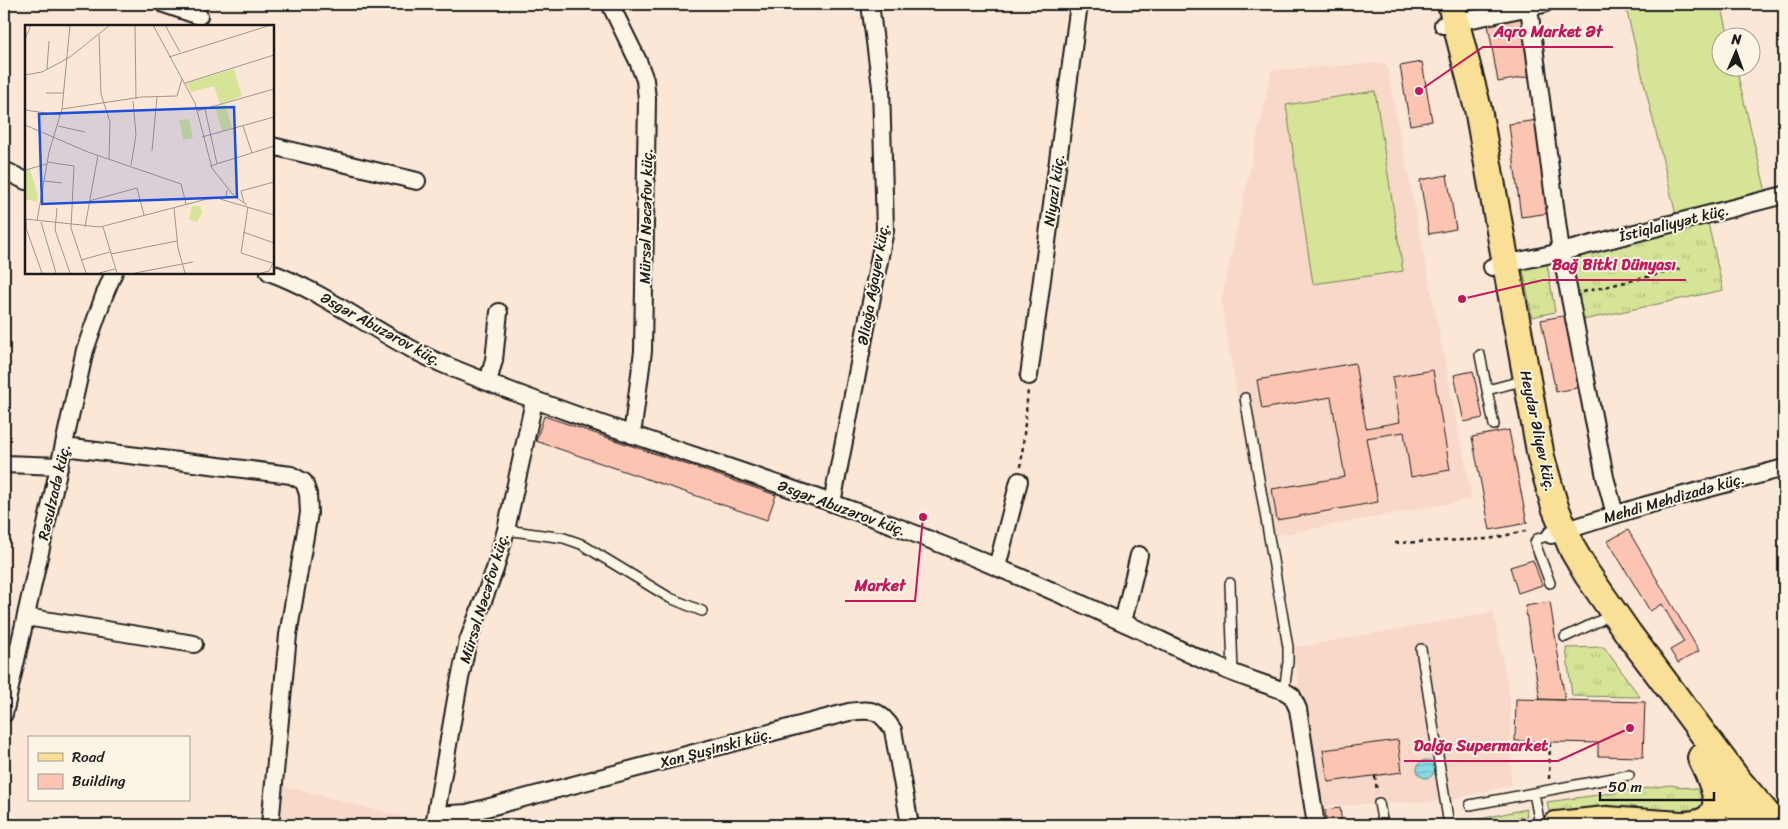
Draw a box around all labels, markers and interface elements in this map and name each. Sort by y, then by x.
callout: Aqro Market Ət [1483,16,1613,47]
text: Aqro Market Ət [1493,17,1604,46]
inset map [25,25,274,274]
text: N [1730,27,1742,52]
north arrow [1710,28,1760,78]
street label: Mürsəl Nəcəfov küç. [632,148,660,284]
street label: Niyazi küç. [1036,152,1072,228]
street label: İstiqlaliyyət küç. [1615,197,1732,249]
street label: Əliağa Ağayev küç. [849,221,897,347]
callout: Bağ Bitki Dünyası [1543,249,1686,280]
text: Bağ Bitki Dünyası [1552,250,1677,279]
street label: Əsgər Abuzərov küç. [316,285,446,373]
street label: Heydər Əliyev küç. [1512,368,1564,494]
street label: Rəsulzadə küç. [30,441,78,543]
street label: Mehdi Mehdizadə küç. [1600,465,1748,531]
street label: Əsgər Abuzərov küç. [774,473,910,543]
street label: Mürsəl Nəcəfov küç. [452,529,516,667]
callout: Market [845,570,915,601]
text: Market [854,571,907,600]
street label: Xan Şuşinski küç. [656,721,775,776]
callout: Dalğa Supermarket [1404,730,1558,761]
text: Dalğa Supermarket [1414,731,1548,760]
legend [28,736,190,802]
text: Road [72,744,105,770]
text: Building [72,768,126,794]
scale bar [1600,769,1714,801]
text: 50 m [1608,774,1643,800]

